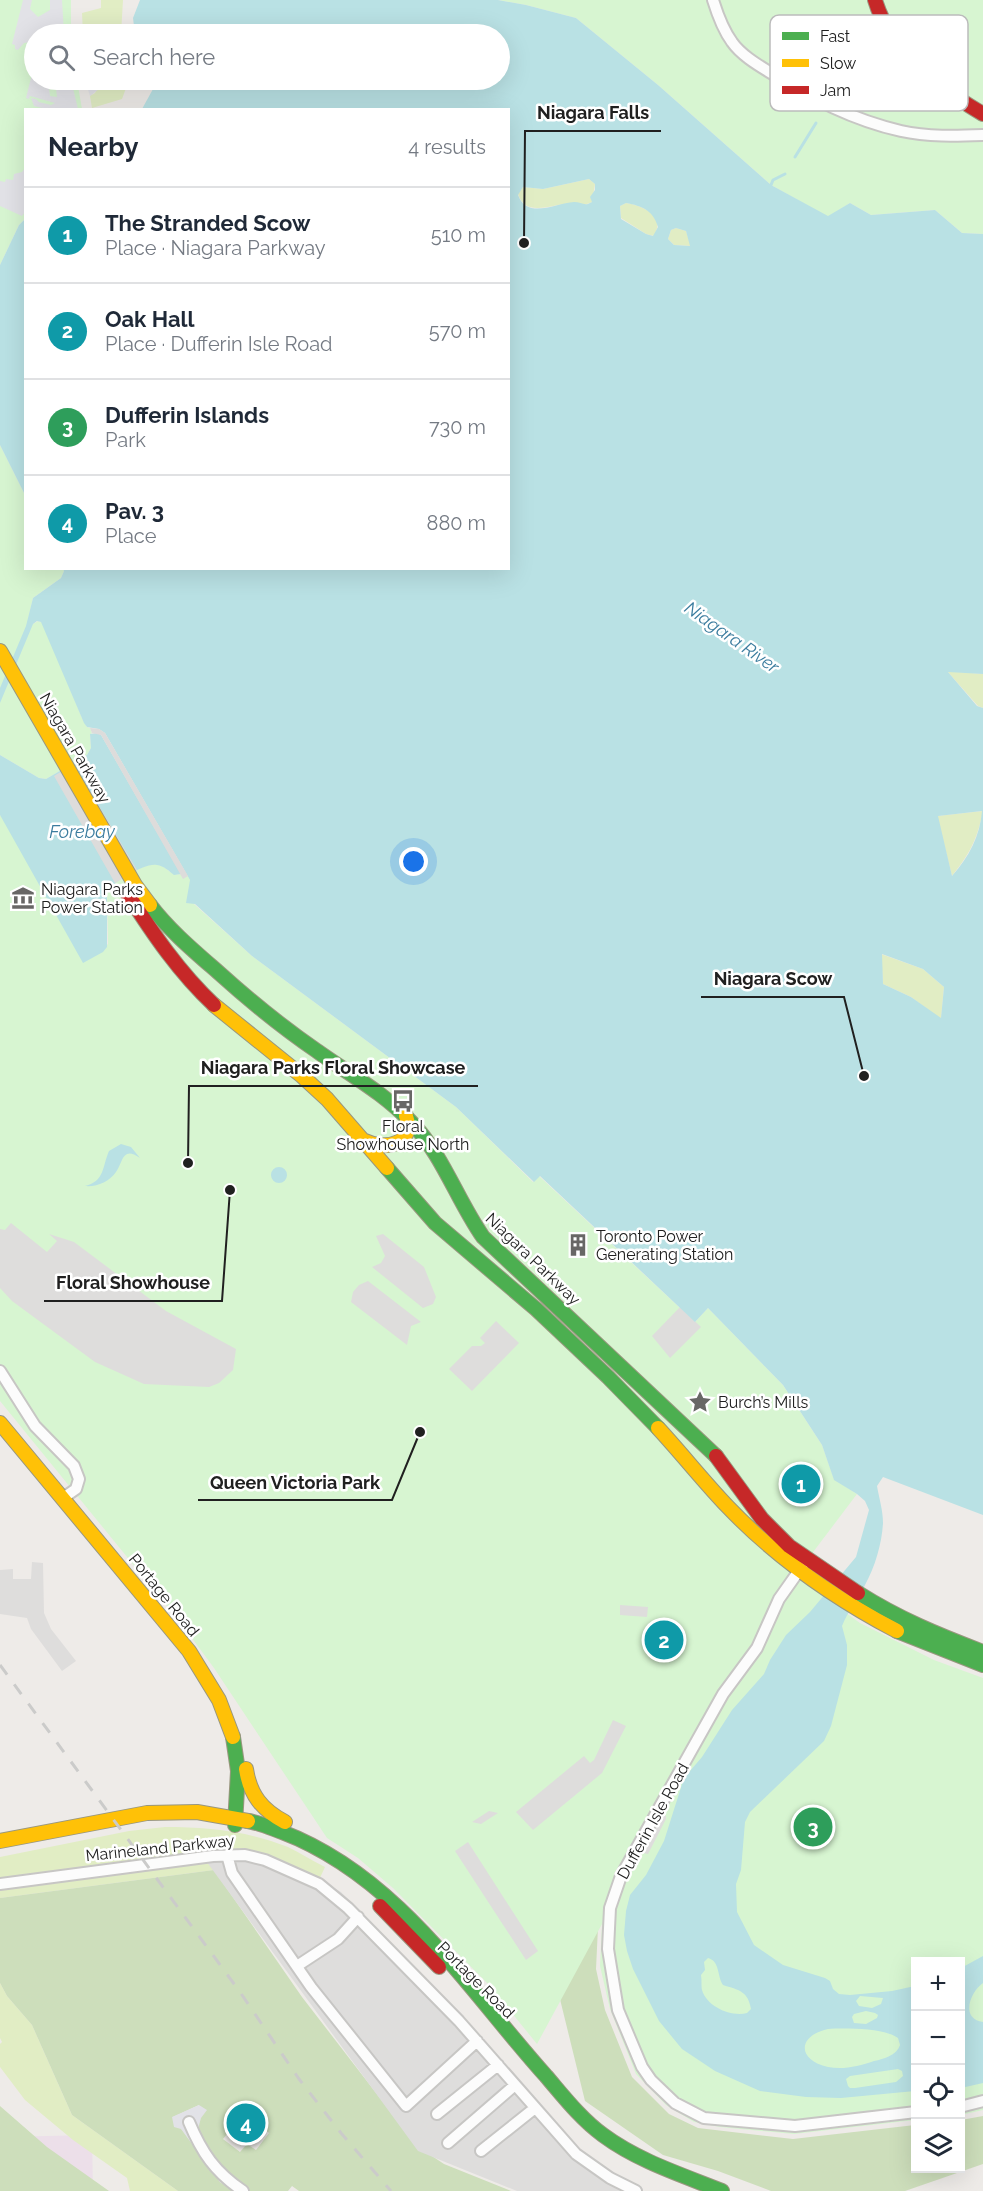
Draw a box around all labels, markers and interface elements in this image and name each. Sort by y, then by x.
legend [770,15,968,111]
search box [24,24,510,90]
text: Fast [820,27,851,46]
icon: search [45,41,78,74]
text: Search here [93,44,215,70]
text: Slow [820,54,856,73]
text: Jam [820,81,851,100]
callout: Niagara Falls [525,95,661,131]
text: Niagara Falls [537,102,649,123]
text: Nearby [48,132,138,162]
text: 4 results [408,135,486,159]
text: The Stranded Scow [105,210,310,236]
text: 1 [63,223,72,247]
text: 510 m [431,223,486,247]
text: Place · Niagara Parkway [105,236,326,260]
text: Oak Hall [105,306,195,332]
text: 2 [62,319,73,343]
text: 570 m [429,319,486,343]
text: Place · Dufferin Isle Road [105,332,333,356]
text: Dufferin Islands [105,402,269,428]
text: 3 [62,415,73,439]
text: 730 m [429,415,486,439]
text: Park [105,428,146,452]
text: Pav. 3 [105,498,164,524]
text: 4 [62,511,73,535]
text: 880 m [427,511,486,535]
text: Place [105,524,156,548]
water label: Niagara River [681,597,784,678]
street label: Niagara Parkway [36,689,114,807]
water label: Forebay [49,821,116,842]
your location [399,847,428,876]
place label: Niagara Parks Power Station [41,880,143,917]
museum icon: Niagara Parks Power Station [10,885,36,911]
callout: Niagara Scow [701,961,844,997]
text: Niagara Scow [714,968,833,989]
callout: Niagara Parks Floral Showcase [189,1050,478,1086]
text: Niagara Parks Floral Showcase [201,1057,466,1078]
bus stop icon: Floral Showhouse North [390,1088,416,1114]
place label: Floral Showhouse North [337,1117,469,1154]
street label: Niagara Parkway [482,1209,584,1309]
place label: Toronto Power Generating Station [596,1227,733,1264]
building icon: Toronto Power Generating Station [565,1232,591,1258]
callout: Floral Showhouse [44,1265,222,1301]
text: Floral Showhouse [56,1272,210,1293]
place icon: Burch’s Mills [687,1389,713,1415]
place label: Burch’s Mills [718,1393,809,1412]
pin: 1 [782,1462,820,1506]
callout: Queen Victoria Park [198,1464,392,1500]
text: Queen Victoria Park [210,1472,381,1493]
street label: Portage Road [125,1550,203,1640]
pin: 2 [644,1618,684,1662]
street label: Dufferin Isle Road [613,1760,693,1882]
pin: 3 [794,1804,832,1850]
street label: Marineland Parkway [85,1831,236,1865]
street label: Portage Road [434,1938,518,2022]
map controls [911,1957,965,2173]
button: + [911,1957,965,2011]
button: − [911,2011,965,2065]
button: locate [911,2065,965,2119]
pin: 4 [226,2100,266,2146]
button: layers [911,2119,965,2173]

